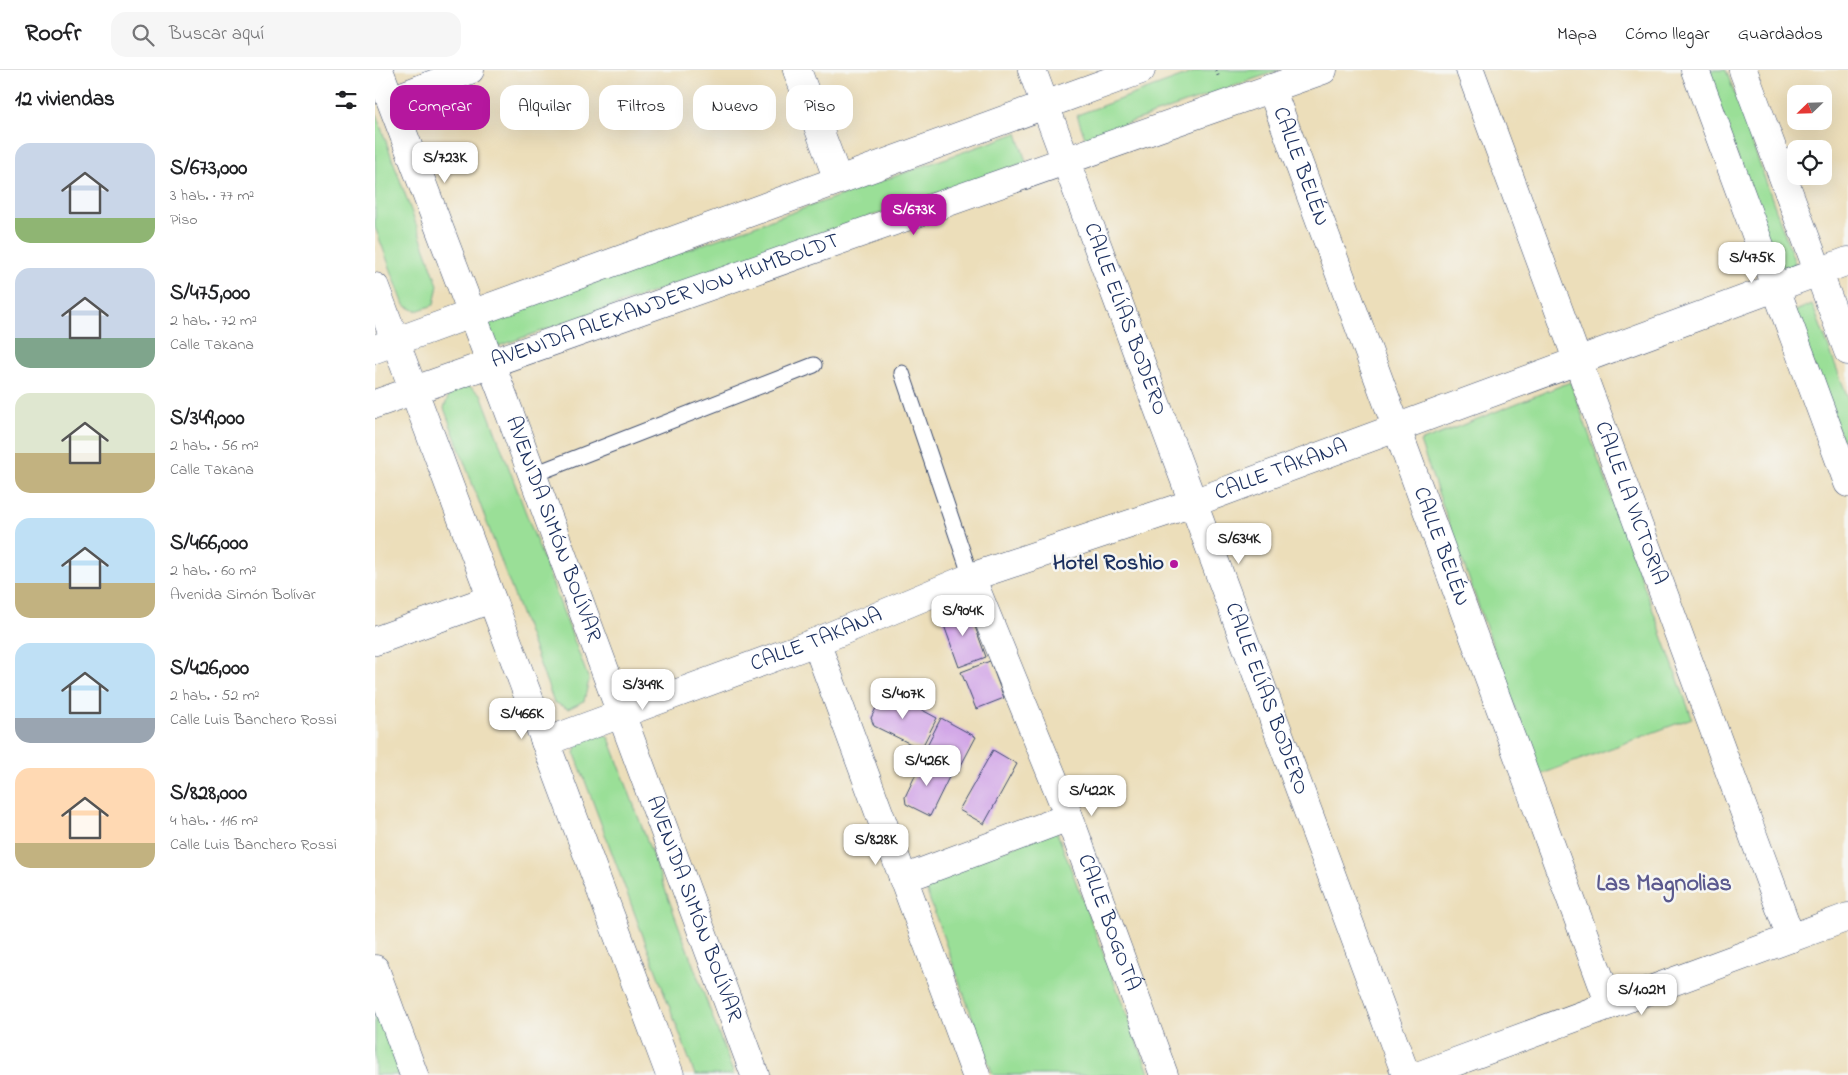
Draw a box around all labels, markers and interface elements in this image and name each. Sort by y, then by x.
search box [111,12,461,57]
text: Roofr [25,17,81,52]
icon: search [129,21,157,49]
text: Buscar aquí [169,21,264,48]
text: Mapa [1557,22,1597,48]
text: Cómo llegar [1625,22,1710,48]
text: Guardados [1738,22,1823,48]
text: 12 viviendas [15,85,115,115]
chip: Comprar [390,85,490,130]
chip: Alquilar [500,85,589,130]
chip: Filtros [599,85,683,130]
chip: Nuevo [693,85,776,130]
chip: Piso [786,85,853,130]
north arrow [1787,85,1833,130]
map controls [1787,85,1832,185]
icon: filters [332,86,360,114]
street label: CALLE BELÉN [1263,102,1337,231]
button: locate [1787,140,1832,185]
pin: S/723K [404,142,486,184]
text: S/723K [423,146,467,170]
text: S/673,000 [170,154,247,184]
icon: home [55,163,115,223]
text: 3 hab. · 77 m² [170,184,254,208]
pin: S/673K [873,194,955,236]
text: S/673K [892,198,936,222]
text: Piso [170,208,198,232]
street label: CALLE ELÍAS BODERO [1074,219,1175,420]
street label: AVENIDA ALEXANDER VON HUMBOLDT [487,225,844,378]
pin: S/475K [1711,242,1793,284]
text: S/475K [1729,246,1775,270]
text: S/475,000 [170,279,250,309]
icon: home [55,288,115,348]
text: 2 hab. · 72 m² [170,309,257,333]
text: Calle Takana [170,333,254,357]
text: S/349,000 [170,404,244,434]
street label: AVENIDA SIMÓN BOLÍVAR [496,412,609,647]
icon: home [55,413,115,473]
street label: CALLE LA VICTORIA [1585,417,1675,590]
street label: CALLE TAKANA [1210,431,1352,510]
text: 2 hab. · 56 m² [170,434,259,458]
text: Calle Takana [170,458,254,482]
street label: CALLE BELÉN [1404,482,1477,611]
pin: S/634K [1198,522,1280,565]
text: S/634K [1217,527,1261,551]
text: S/466,000 [170,529,248,559]
icon: home [55,538,115,598]
place label: Hotel Roshio [1053,548,1164,580]
marker: Hotel Roshio [1168,558,1180,570]
text: 2 hab. · 60 m² [170,559,256,583]
text: Avenida Simón Bolívar [170,583,316,607]
pin: S/904K [922,594,1004,637]
street label: CALLE ELÍAS BODERO [1216,598,1316,800]
text: S/904K [942,599,984,623]
street label: CALLE TAKANA [746,600,888,681]
text: S/426,000 [170,654,249,684]
icon: home [55,663,115,723]
pin: S/349K [602,668,684,711]
text: S/349K [622,673,664,697]
pin: S/407K [862,678,944,720]
text: S/407K [881,682,925,706]
text: 2 hab. · 52 m² [170,684,260,708]
pin: S/466K [481,698,563,740]
text: S/466K [500,702,544,726]
text: Calle Luis Banchero Rossi [170,708,337,732]
pin: S/426K [886,744,968,787]
text: S/426K [905,749,949,773]
pin: S/422K [1051,774,1133,817]
text: S/828,000 [170,779,247,809]
text: S/422K [1069,779,1115,803]
icon: home [55,788,115,848]
street label: AVENIDA SIMÓN BOLÍVAR [637,792,750,1027]
text: 4 hab. · 116 m² [170,809,258,833]
pin: S/828K [835,824,917,866]
text: S/828K [855,828,897,852]
text: Calle Luis Banchero Rossi [170,833,337,857]
street label: CALLE BOGOTÁ [1068,850,1148,996]
district label: Las Magnolias [1596,867,1732,903]
pin: S/1.02M [1596,974,1688,1016]
text: S/1.02M [1618,978,1666,1002]

